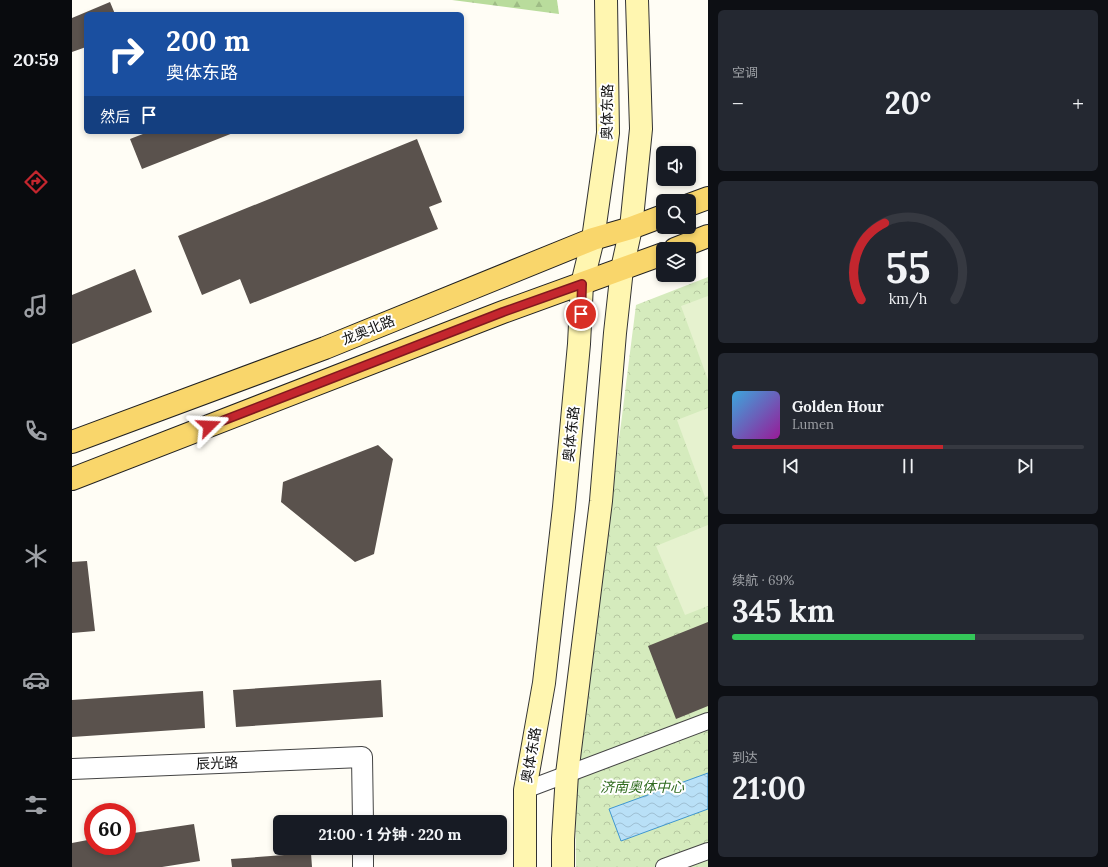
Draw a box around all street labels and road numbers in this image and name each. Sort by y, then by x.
street label: 奥体东路 [598,84,616,140]
street label: 龙奥北路 [339,311,397,349]
street label: 奥体东路 [559,405,583,463]
street label: 奥体东路 [517,726,545,784]
street label: 辰光路 [196,753,238,773]

